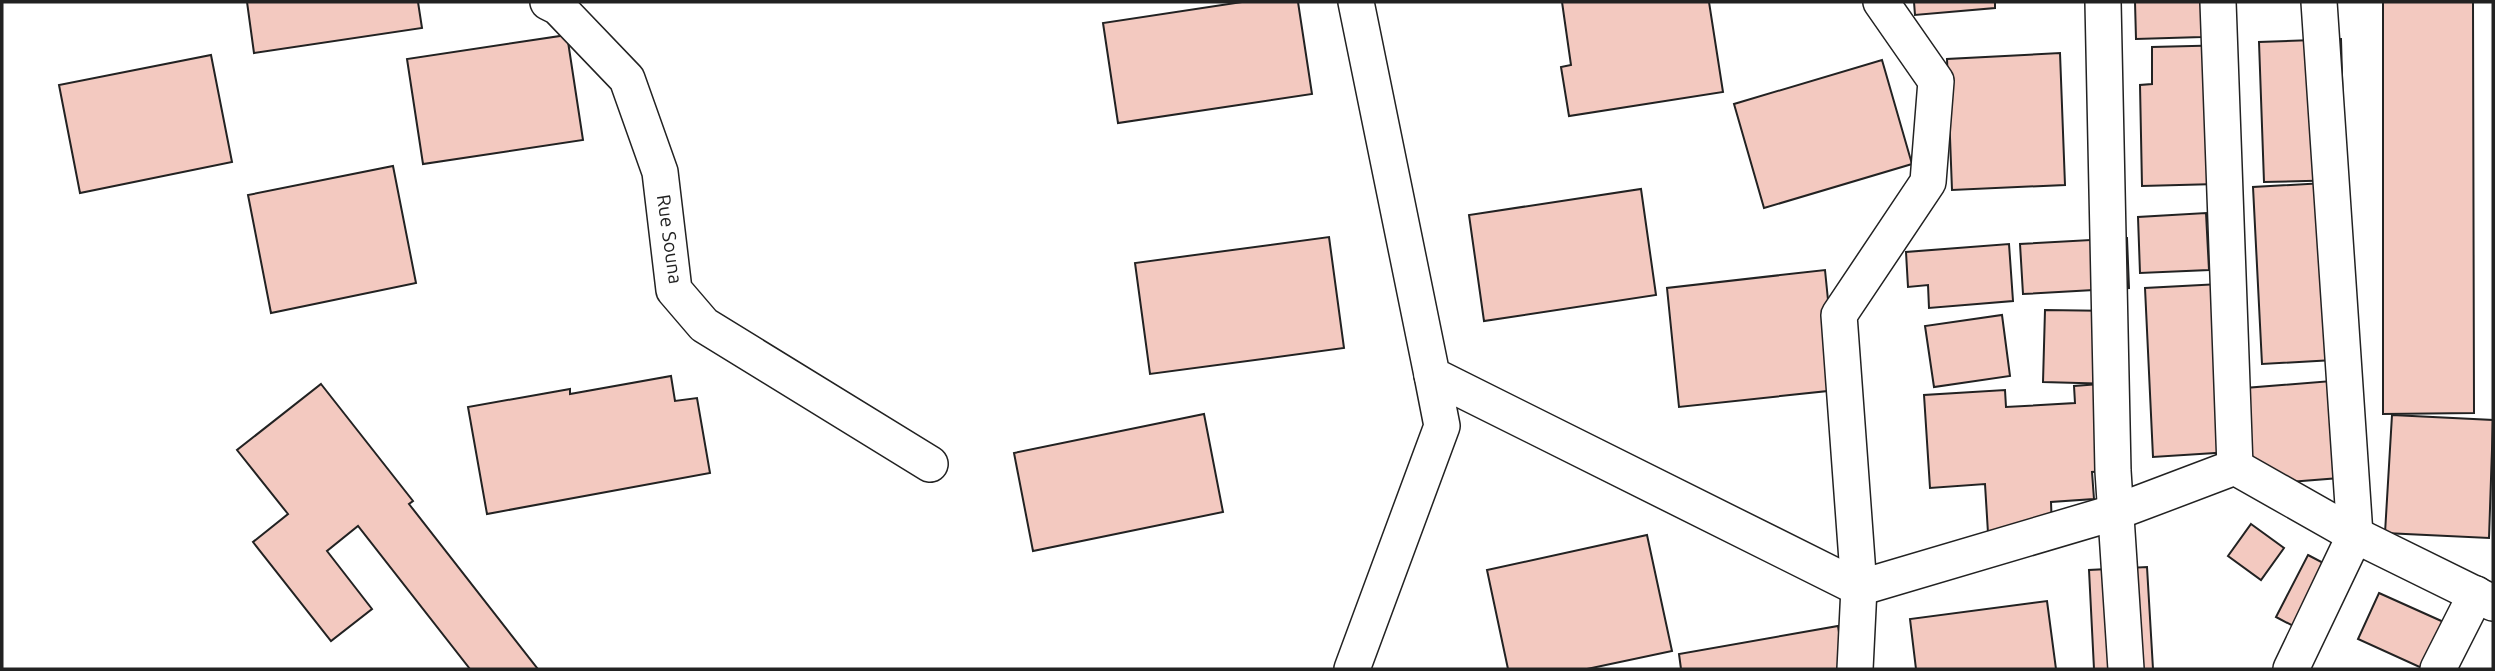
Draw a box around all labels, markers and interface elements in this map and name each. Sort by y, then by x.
street label: Rue Souna [653,193,687,285]

